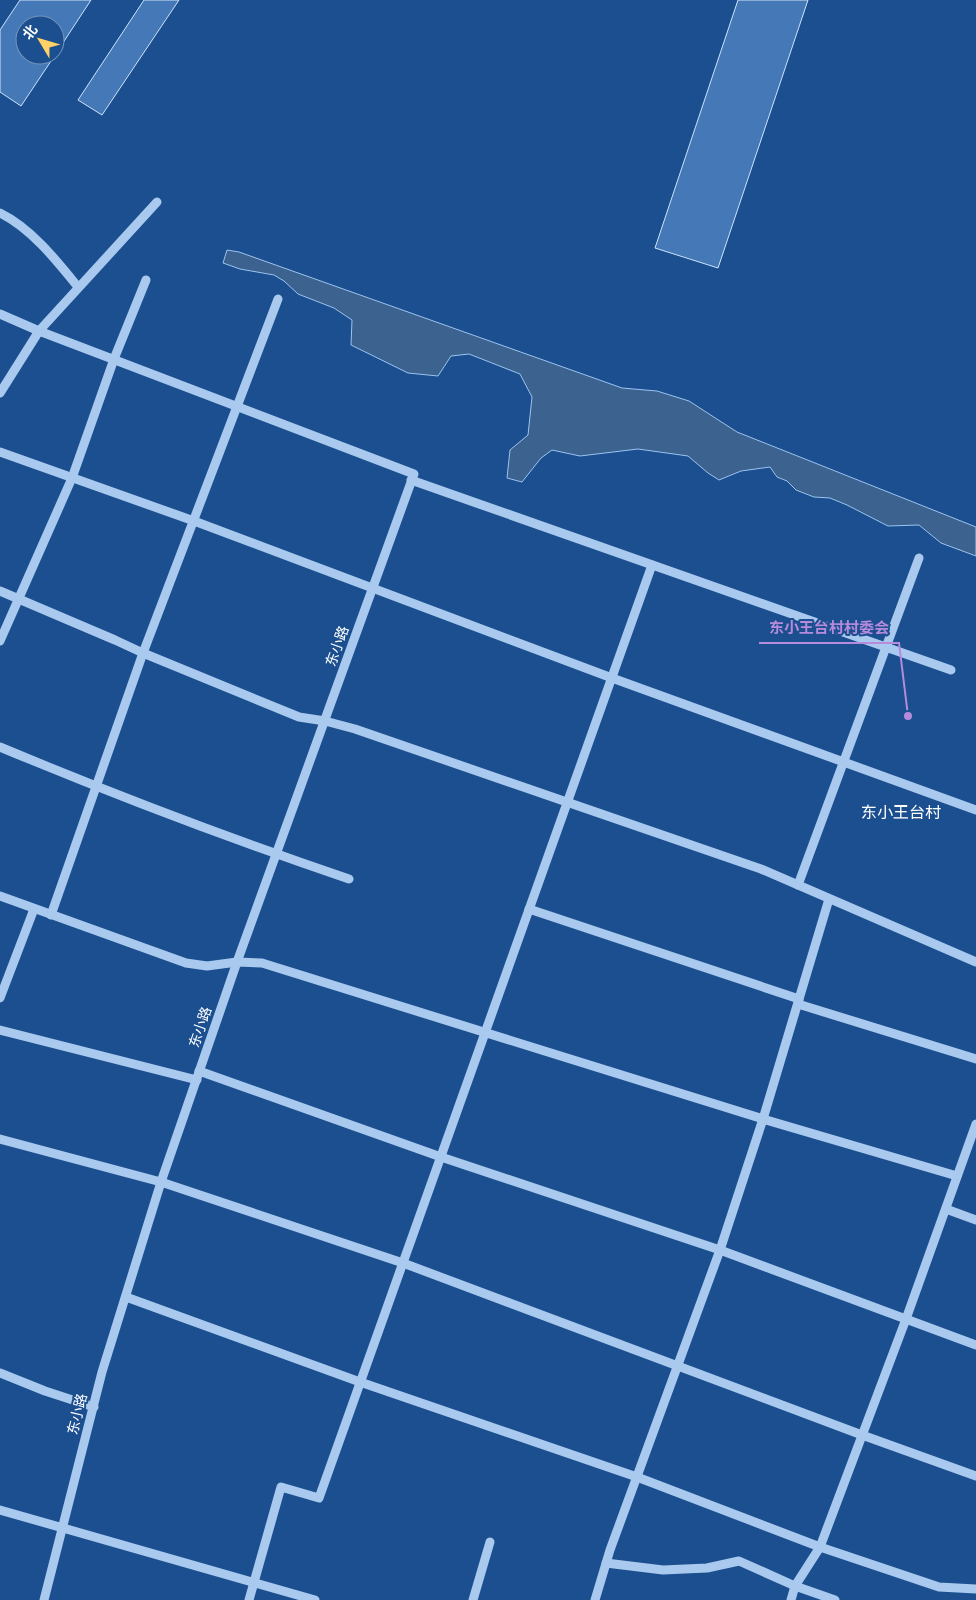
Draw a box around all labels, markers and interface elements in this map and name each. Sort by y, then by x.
north arrow [15,15,65,65]
text: 北 [19,22,41,43]
callout: 东小王台村村委会 [759,613,899,643]
text: 东小王台村村委会 [769,619,889,637]
street label: 东小路 [322,624,353,669]
district label: 东小王台村 [861,803,941,823]
street label: 东小路 [186,1005,215,1050]
street label: 东小路 [64,1392,91,1437]

